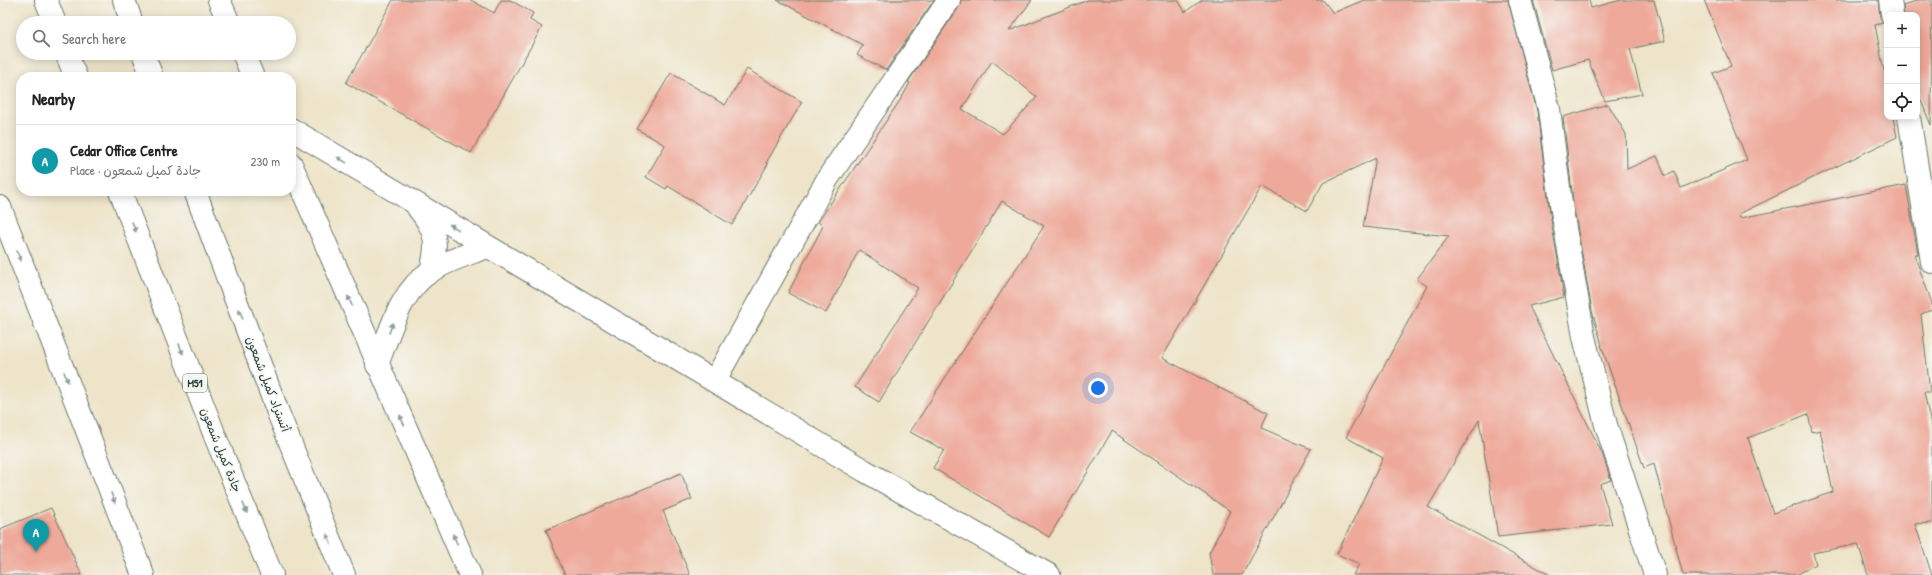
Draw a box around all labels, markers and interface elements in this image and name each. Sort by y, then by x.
map controls [1884,12,1920,120]
button: + [1884,12,1920,48]
search box [16,16,296,60]
icon: search [30,27,52,49]
text: Search here [62,28,126,49]
button: − [1884,48,1920,84]
button: locate [1884,84,1920,120]
text: Nearby [32,87,75,110]
text: Cedar Office Centre [70,140,178,161]
text: A [42,152,48,170]
text: 230 m [250,152,280,170]
one-way arrow [337,157,348,164]
text: Place · جادة كميل شمعون [70,161,201,179]
one-way arrow [131,222,137,233]
one-way arrow [448,223,460,230]
one-way arrow [17,250,23,262]
one-way arrow [347,296,353,307]
one-way arrow [238,307,244,319]
one-way arrow [389,322,395,334]
street label: أتستراد كميل شمعون [242,333,295,434]
one-way arrow [179,343,185,355]
one-way arrow [64,372,70,384]
road number: M51 [183,374,207,392]
your location [1088,378,1108,398]
street label: جادة كميل شمعون [197,405,246,495]
one-way arrow [399,415,405,426]
one-way arrow [110,493,116,504]
one-way arrow [242,503,248,515]
pin: A [23,519,49,552]
one-way arrow [326,532,332,544]
one-way arrow [451,533,457,545]

